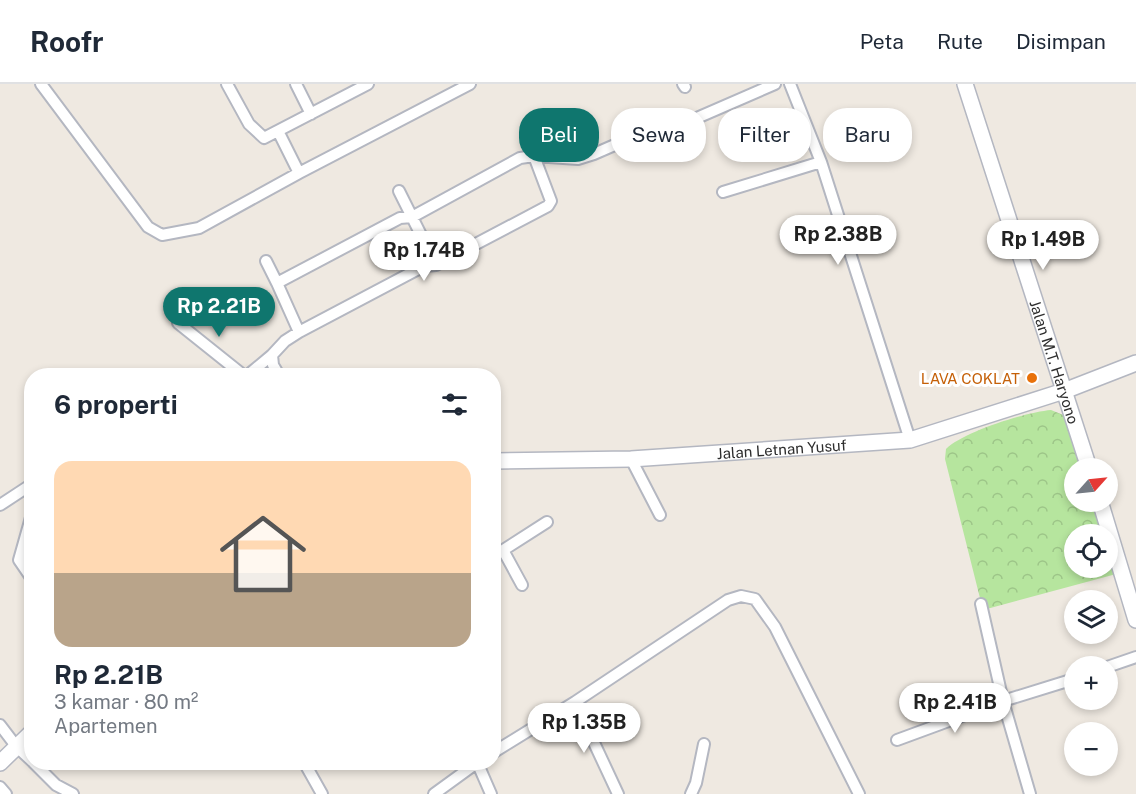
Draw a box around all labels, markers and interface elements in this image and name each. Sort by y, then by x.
text: Roofr [30,25,103,58]
text: Peta [860,29,904,54]
text: Rute [937,29,983,54]
text: Disimpan [1016,29,1106,54]
chip: Beli [519,108,599,162]
chip: Sewa [611,108,706,162]
chip: Filter [718,108,811,162]
chip: Baru [823,108,912,162]
pin: Rp 2.38B [776,215,900,266]
pin: Rp 1.49B [981,220,1105,271]
text: Rp 2.38B [794,222,882,246]
text: Rp 1.49B [1001,227,1085,251]
pin: Rp 1.74B [362,231,486,282]
text: Rp 1.74B [383,238,465,262]
pin: Rp 2.21B [157,287,281,338]
text: Rp 2.21B [177,294,261,318]
street label: Jalan M.T. Haryono [1027,298,1083,426]
place label: LAVA COKLAT [921,370,1020,387]
marker: LAVA COKLAT [1025,371,1039,385]
icon: filters [438,388,471,421]
text: 6 properti [54,389,178,420]
street label: Jalan Letnan Yusuf [716,436,847,462]
north arrow [1064,458,1118,512]
map controls [1064,458,1118,776]
icon: home [209,500,317,608]
button: locate [1064,524,1118,578]
button: layers [1064,590,1118,644]
button: + [1064,656,1118,710]
text: Rp 2.21B [54,659,163,690]
pin: Rp 2.41B [893,683,1017,734]
text: 3 kamar · 80 m² [54,690,198,714]
text: Rp 2.41B [913,690,997,714]
pin: Rp 1.35B [522,703,646,754]
text: Rp 1.35B [542,710,626,734]
text: Apartemen [54,714,158,738]
button: − [1064,722,1118,776]

